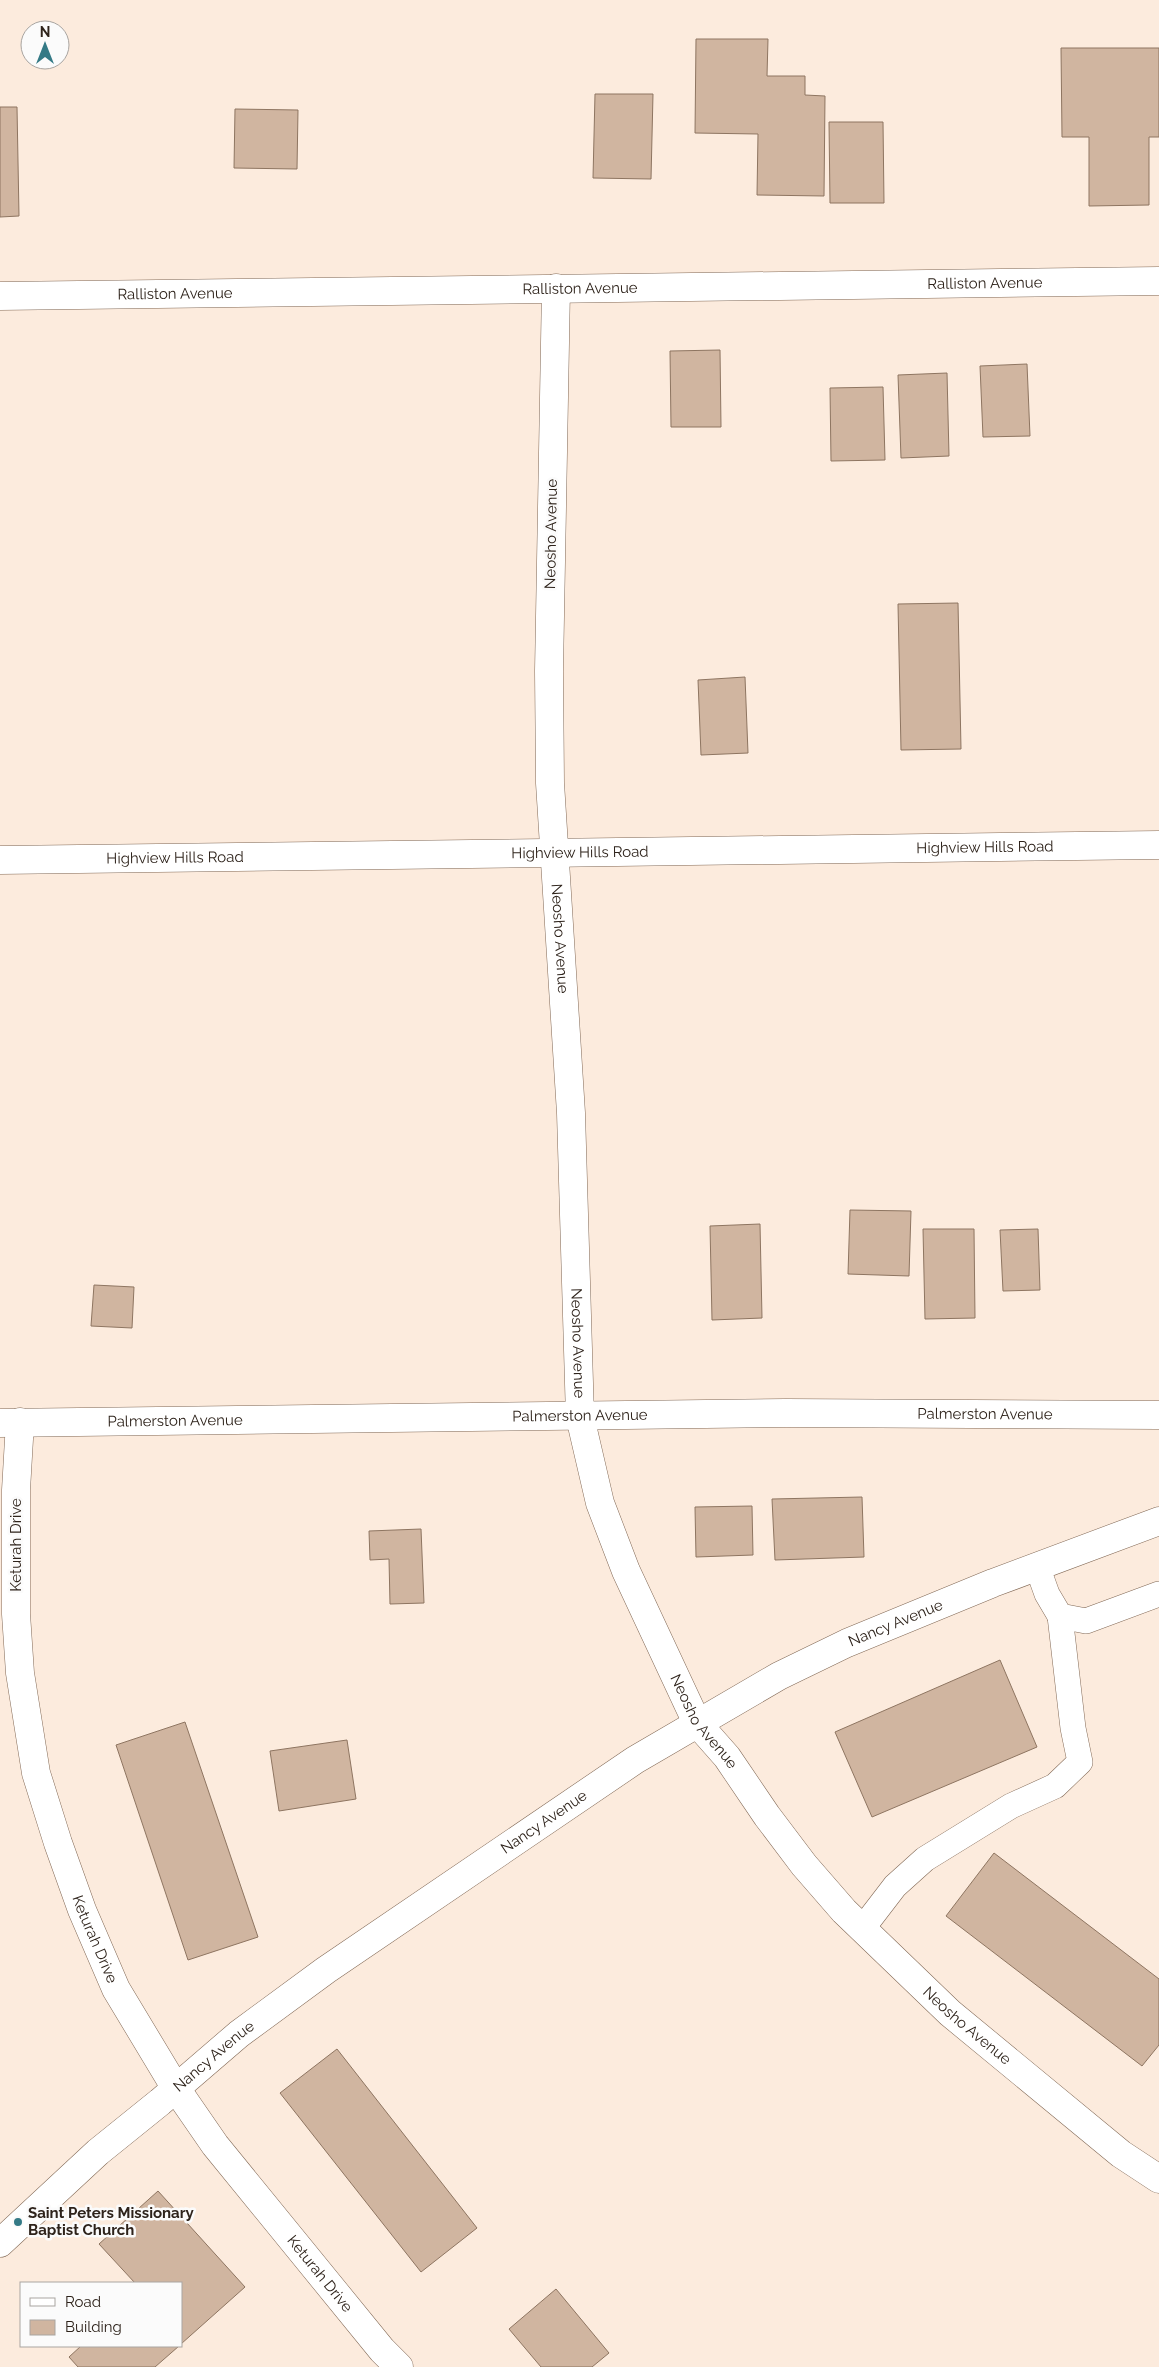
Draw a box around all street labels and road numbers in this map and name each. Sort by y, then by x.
street label: Ralliston Avenue [927,274,1043,293]
street label: Ralliston Avenue [522,279,638,298]
street label: Ralliston Avenue [117,284,233,303]
street label: Neosho Avenue [541,479,561,589]
street label: Highview Hills Road [916,837,1054,857]
street label: Highview Hills Road [511,843,649,862]
street label: Highview Hills Road [106,848,244,868]
street label: Neosho Avenue [547,883,572,994]
street label: Neosho Avenue [567,1288,588,1399]
street label: Palmerston Avenue [917,1405,1053,1423]
street label: Palmerston Avenue [512,1406,648,1425]
street label: Palmerston Avenue [107,1411,243,1431]
street label: Keturah Drive [7,1498,25,1592]
street label: Nancy Avenue [846,1596,946,1650]
street label: Neosho Avenue [666,1671,741,1772]
street label: Nancy Avenue [497,1786,591,1858]
street label: Keturah Drive [68,1893,121,1986]
street label: Neosho Avenue [919,1983,1015,2069]
street label: Nancy Avenue [170,2017,258,2095]
street label: Keturah Drive [283,2232,357,2316]

